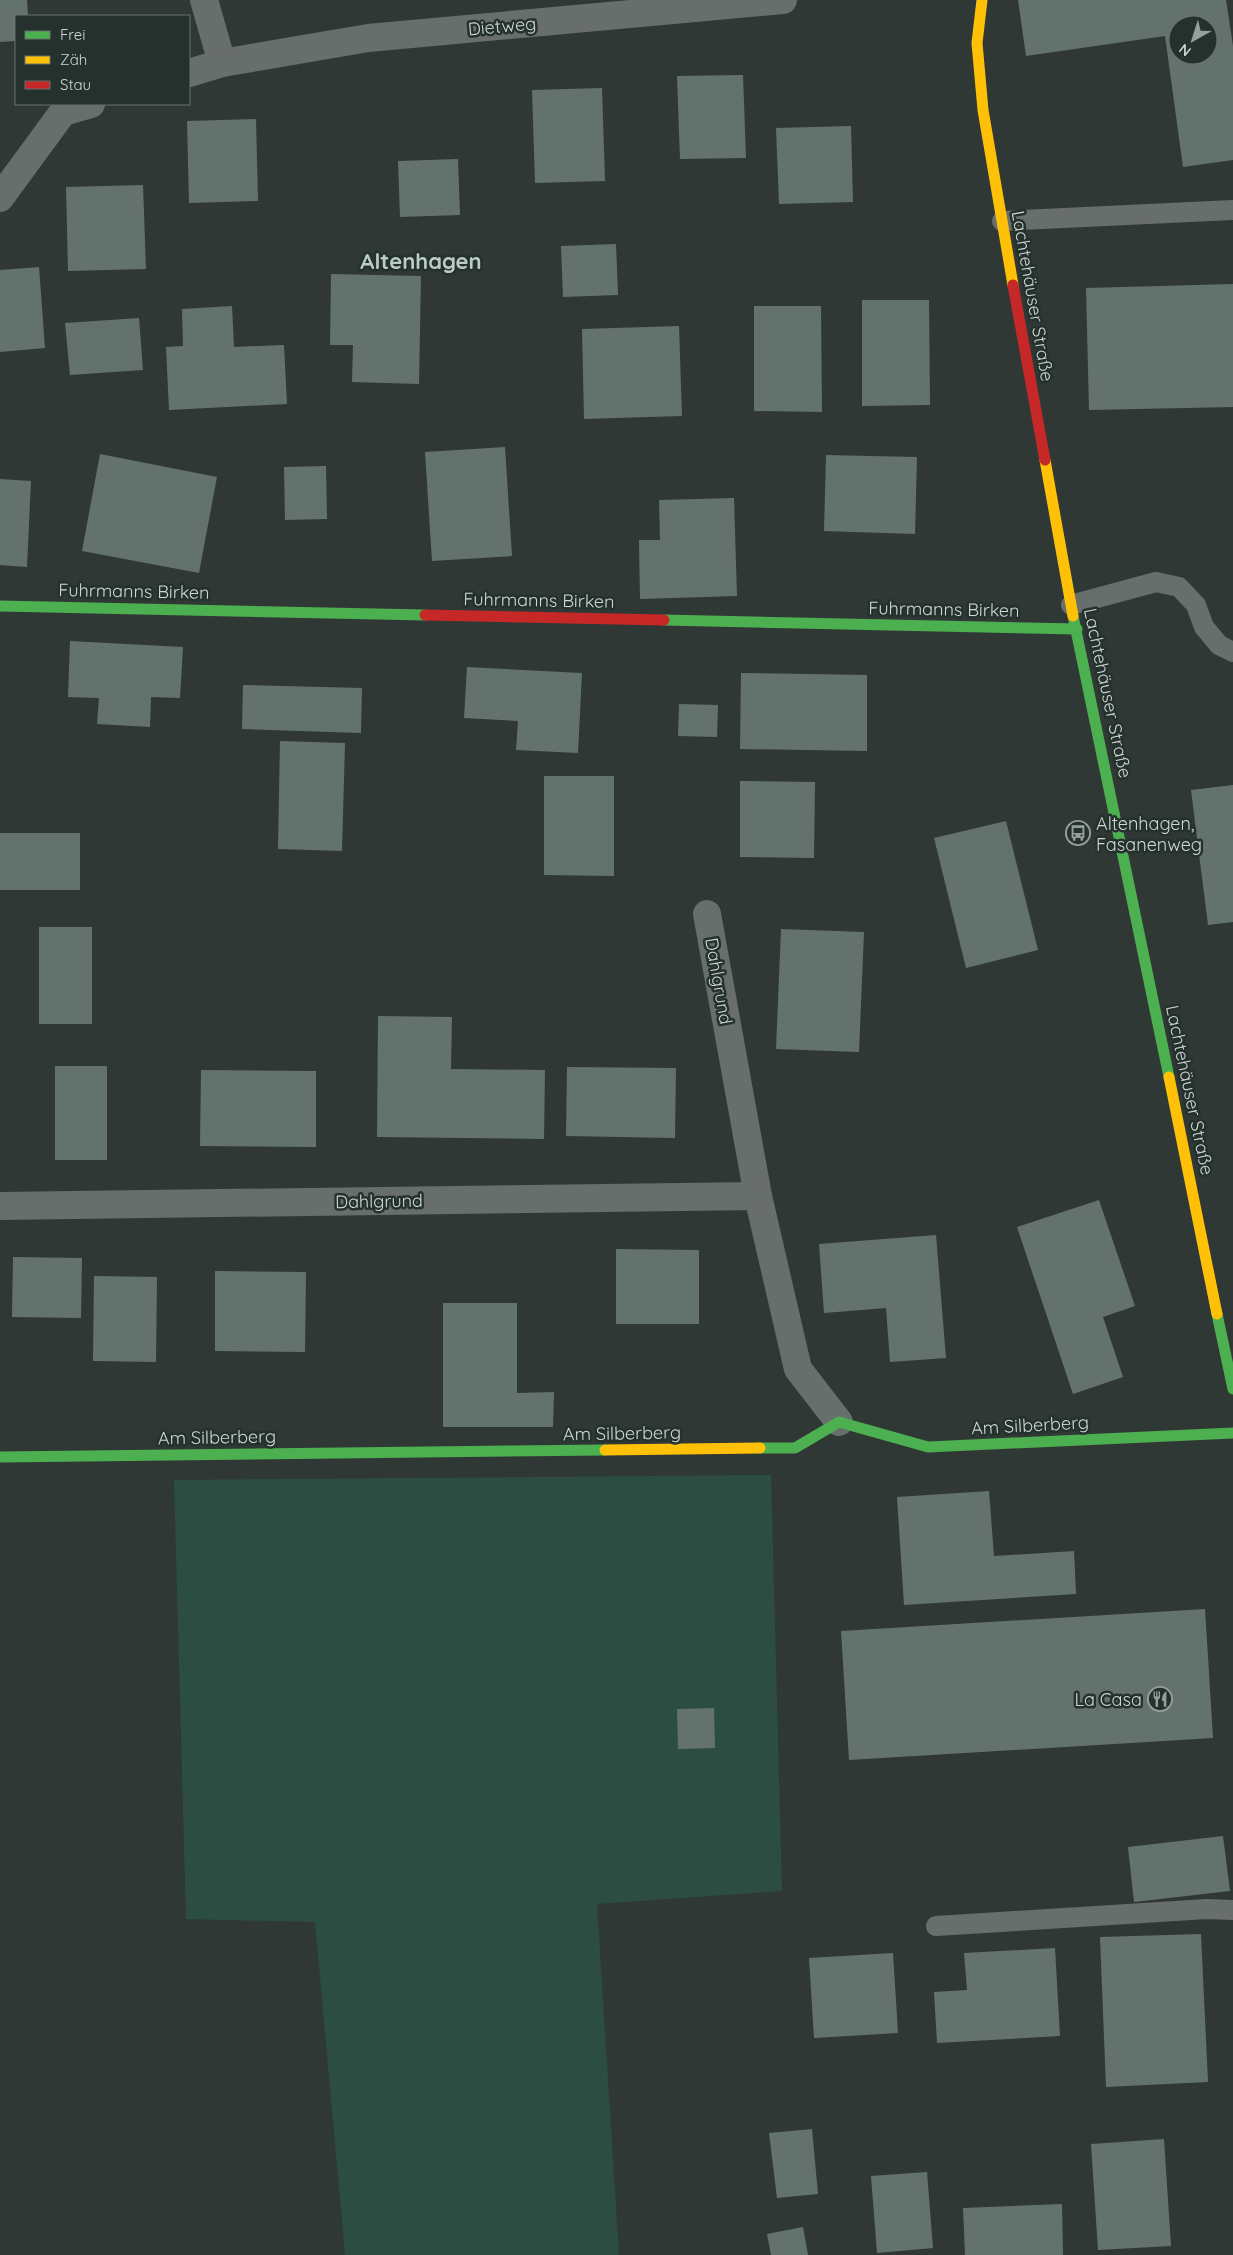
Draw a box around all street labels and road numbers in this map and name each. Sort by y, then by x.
street label: Dietweg [467,12,537,40]
street label: Lachtehäuser Straße [1007,209,1059,383]
street label: Fuhrmanns Birken [58,578,210,604]
street label: Fuhrmanns Birken [463,587,615,613]
street label: Fuhrmanns Birken [868,596,1020,622]
street label: Lachtehäuser Straße [1079,606,1137,780]
street label: Dahlgrund [700,936,738,1026]
street label: Lachtehäuser Straße [1161,1003,1219,1177]
street label: Dahlgrund [335,1189,423,1213]
street label: Am Silberberg [970,1410,1090,1440]
street label: Am Silberberg [563,1420,681,1446]
street label: Am Silberberg [158,1424,276,1450]

